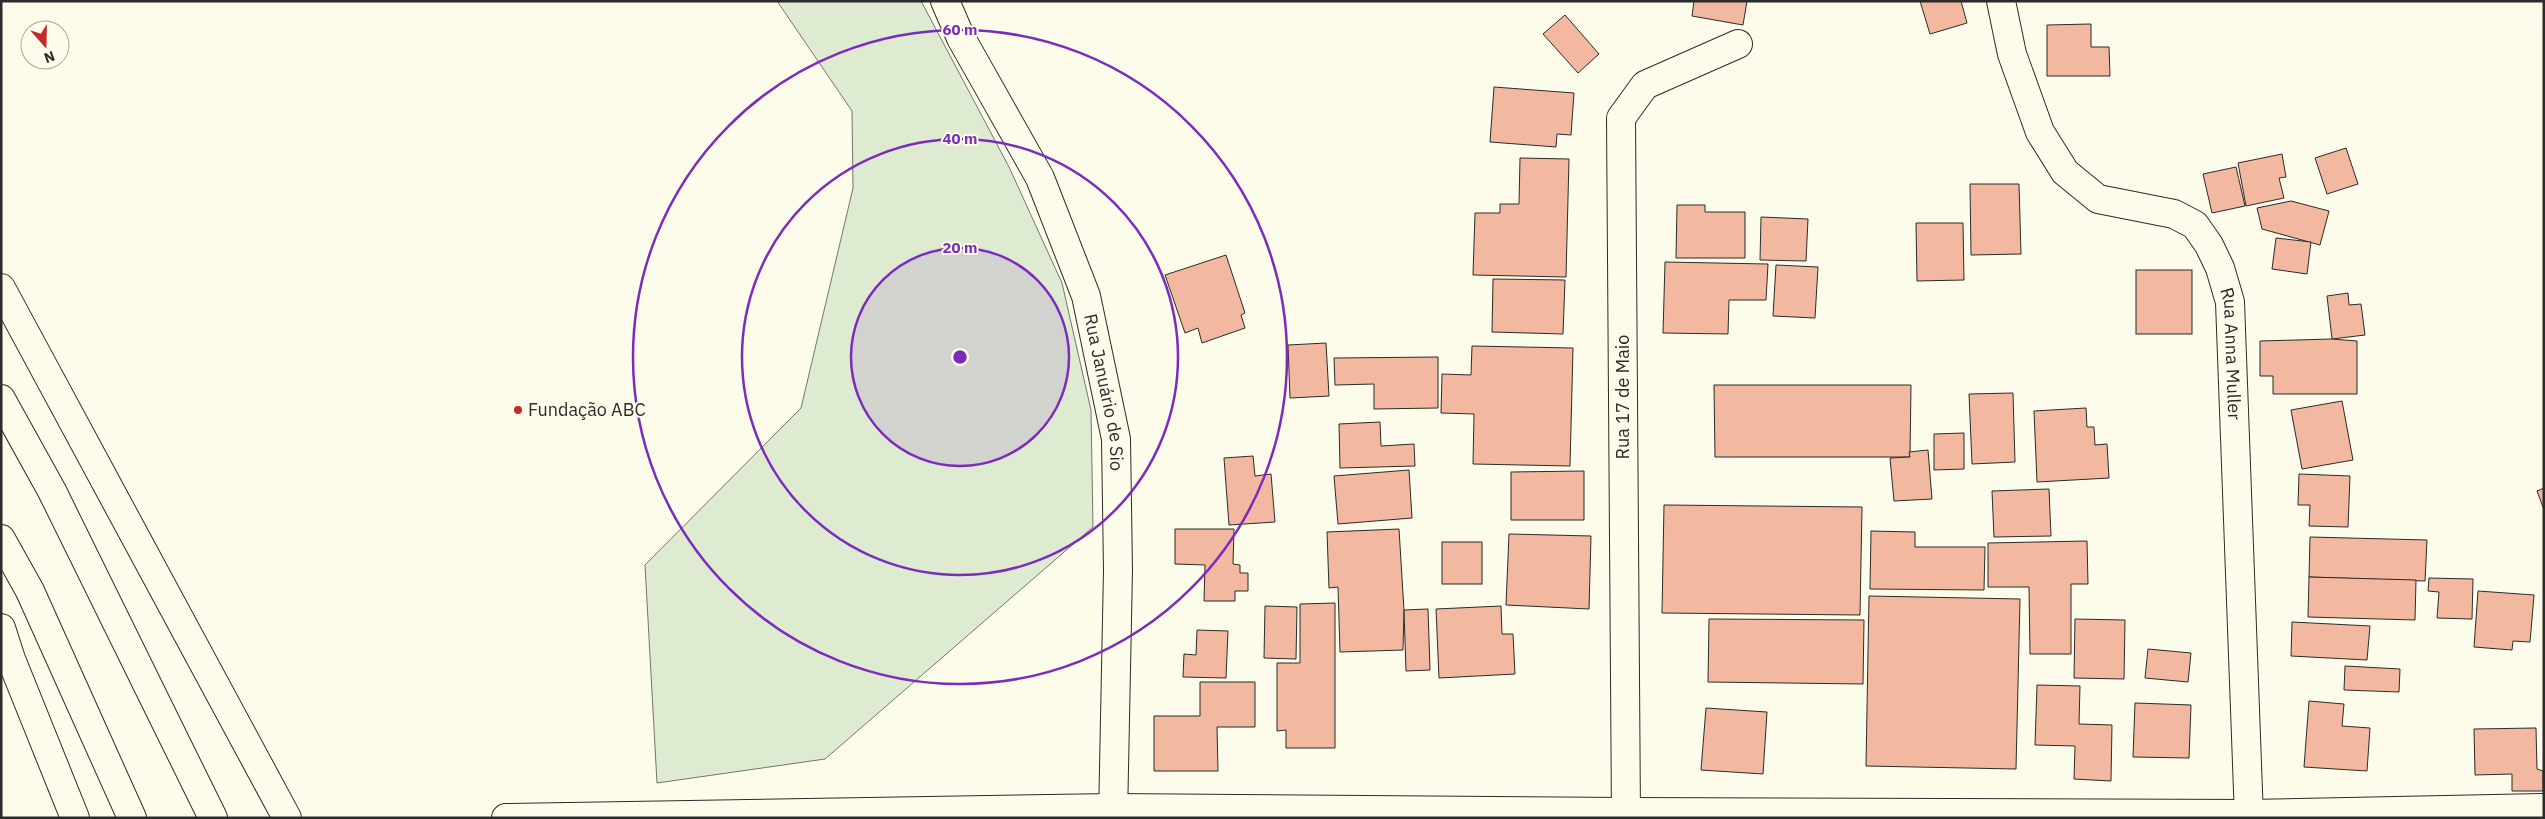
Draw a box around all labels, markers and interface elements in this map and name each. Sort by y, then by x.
north arrow [20,20,70,70]
text: 60 m [943,20,977,39]
text: N [42,47,57,67]
text: 40 m [943,129,977,148]
text: 20 m [943,238,977,257]
street label: Rua Anna Muller [2215,285,2246,421]
street label: Rua Januário de Sio [1079,312,1128,471]
street label: Rua 17 de Maio [1611,335,1634,459]
centre of rings [951,348,969,366]
place label: Fundação ABC [528,398,646,421]
marker: Fundação ABC [512,404,524,416]

